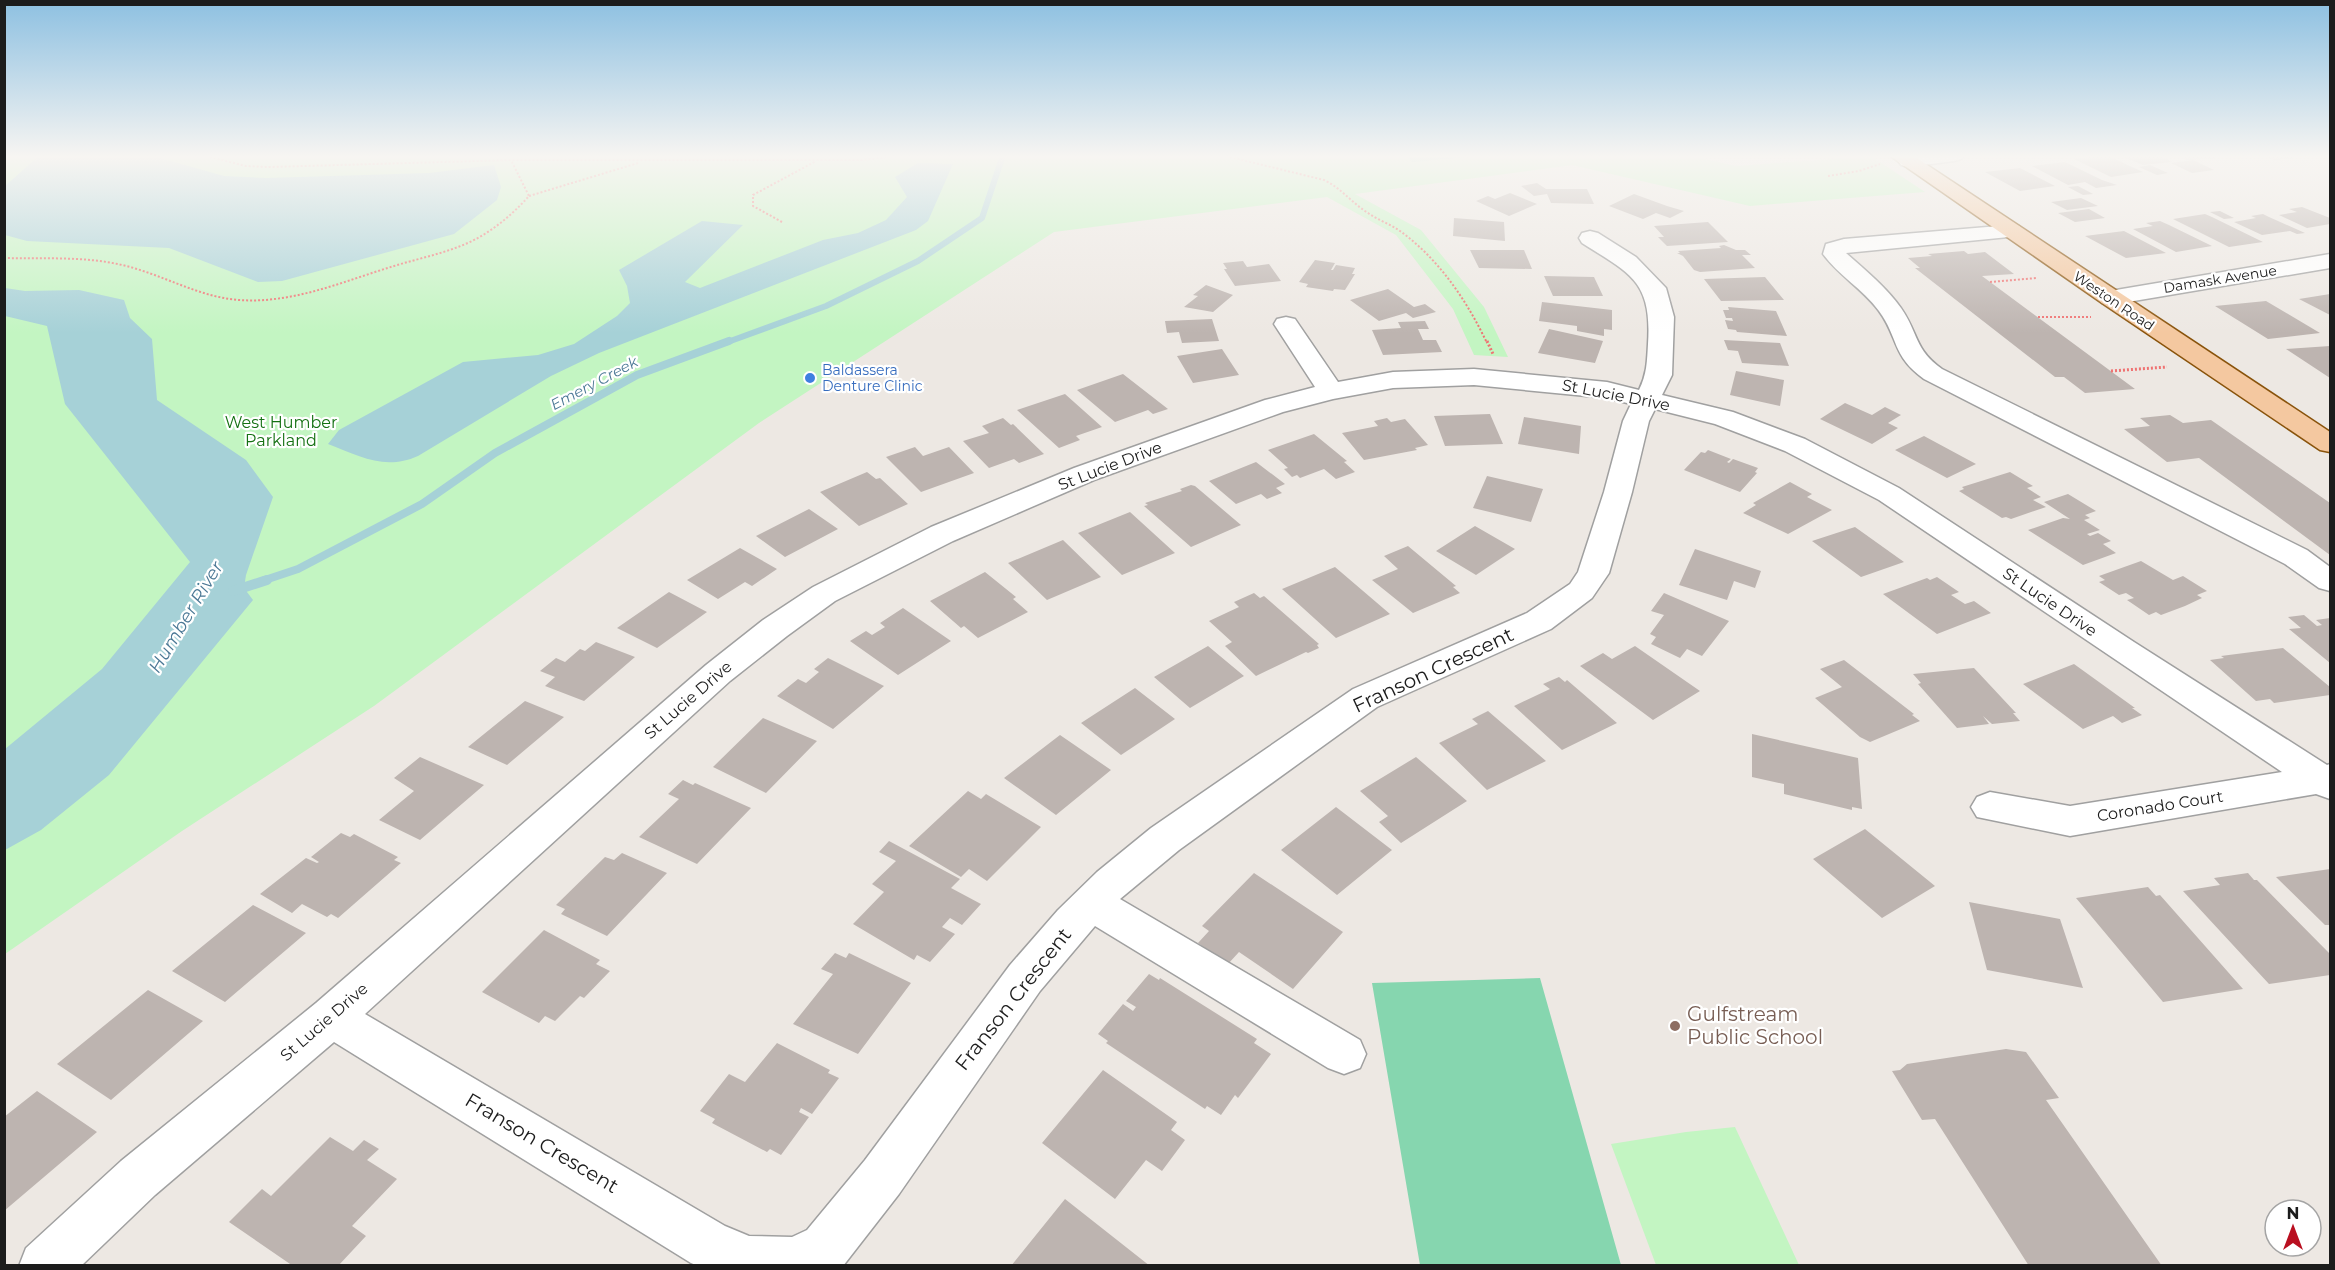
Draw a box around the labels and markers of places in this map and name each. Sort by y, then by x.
place label: Baldassera Denture Clinic [822,361,923,395]
marker: Baldassera Denture Clinic [803,371,817,385]
place label: Gulfstream Public School [1687,1002,1823,1049]
marker: Gulfstream Public School [1668,1019,1682,1033]

